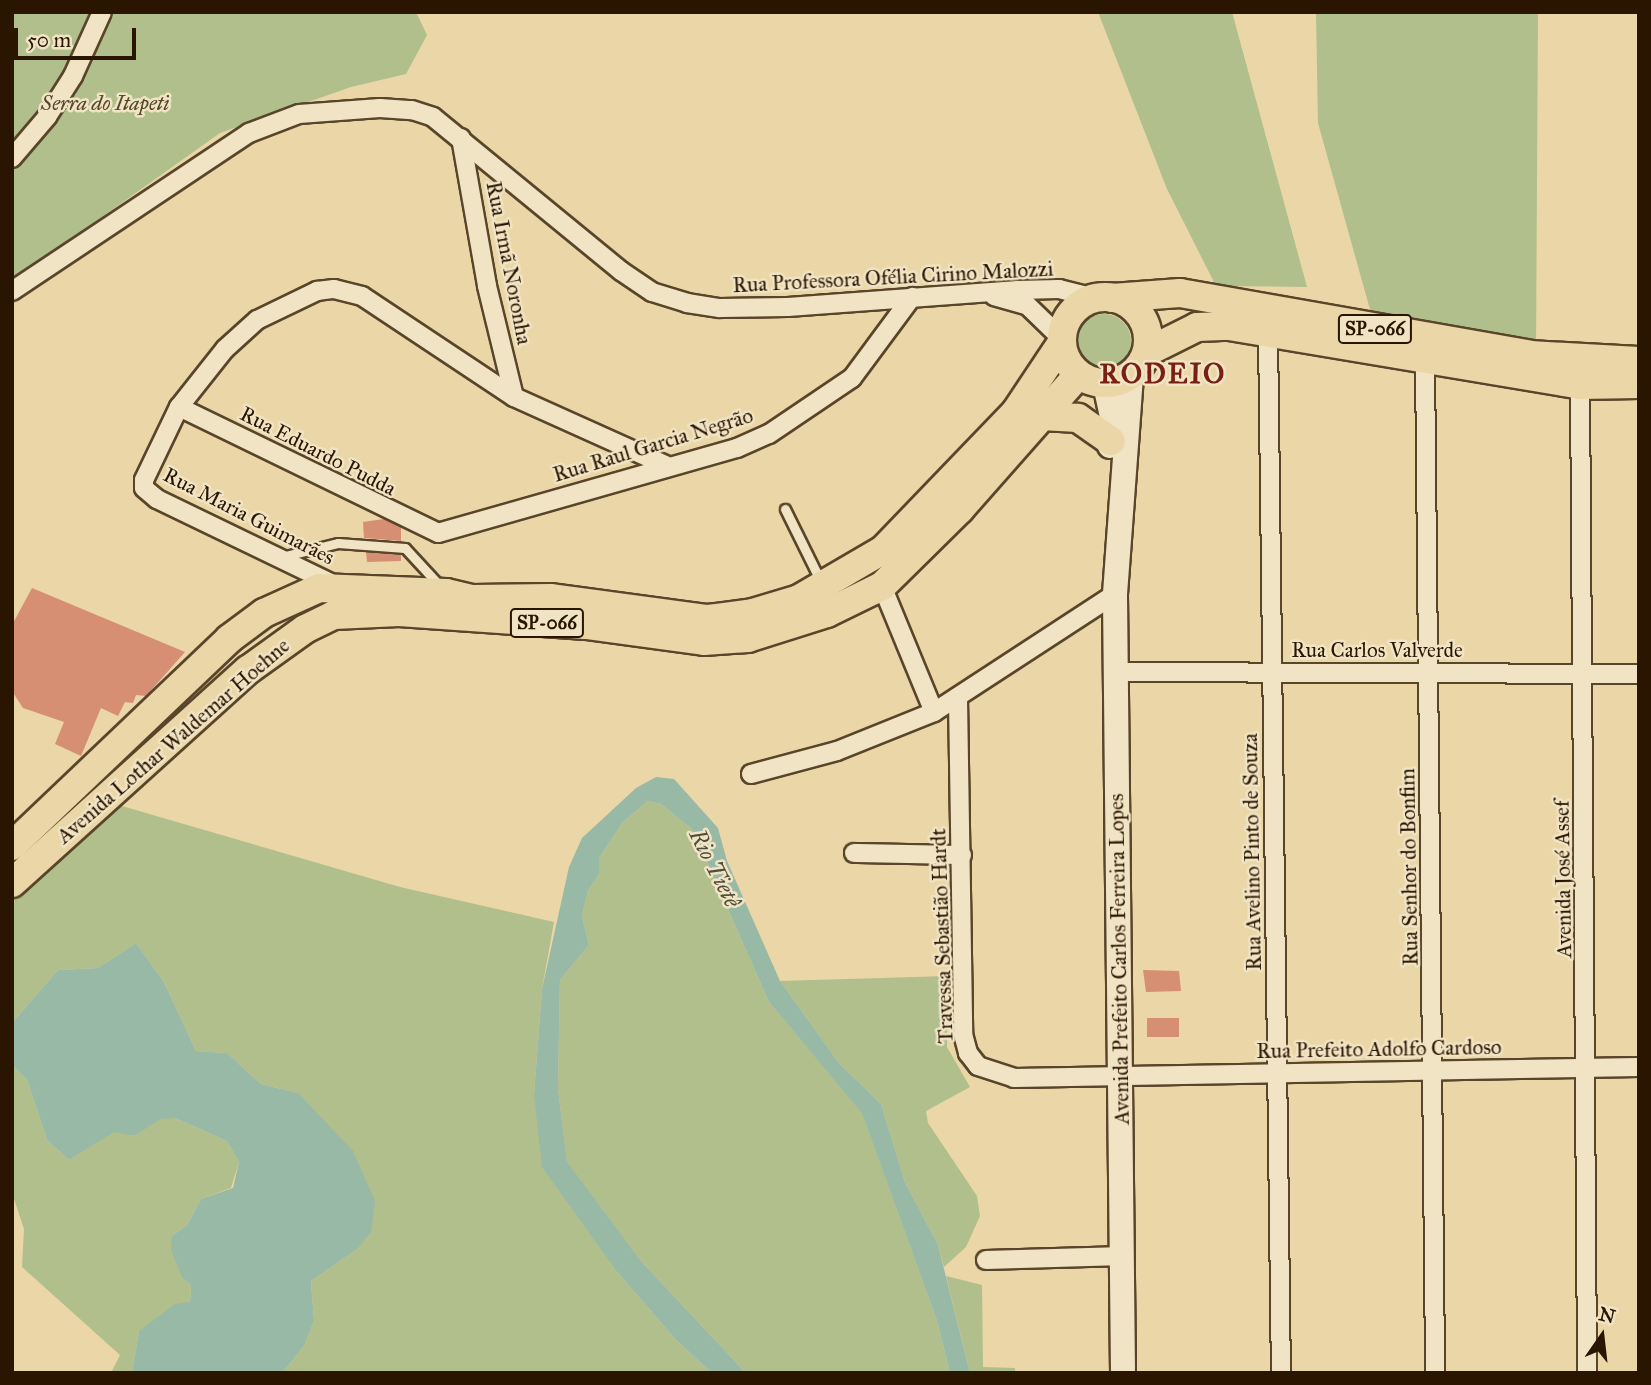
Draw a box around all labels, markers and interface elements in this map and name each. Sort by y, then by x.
scale bar [18,14,140,58]
text: 50 m [27,27,71,53]
park label: Serra do Itapeti [41,90,169,116]
street label: Rua Irmã Noronha [481,179,537,347]
street label: Rua Professora Ofélia Cirino Malozzi [732,256,1054,298]
road number: SP-066 [1336,314,1414,344]
district label: RODEIO [1100,357,1226,391]
street label: Rua Eduardo Pudda [236,401,400,501]
street label: Rua Raul Garcia Negrão [550,403,756,487]
street label: Rua Maria Guimarães [159,462,339,570]
road number: SP-066 [508,608,586,638]
street label: Avenida Lothar Waldemar Hoehne [51,633,295,849]
street label: Rua Carlos Valverde [1291,637,1463,663]
street label: Rua Avelino Pinto de Souza [1237,733,1267,971]
street label: Rua Senhor do Bonfim [1395,768,1423,966]
street label: Avenida Prefeito Carlos Ferreira Lopes [1104,793,1134,1125]
street label: Avenida José Assef [1549,800,1577,958]
water label: Rio Tietê [684,824,746,912]
street label: Travessa Sebastião Hardt [926,828,958,1044]
street label: Rua Prefeito Adolfo Cardoso [1256,1034,1502,1064]
north arrow [1567,1301,1637,1371]
text: N [1597,1302,1618,1328]

